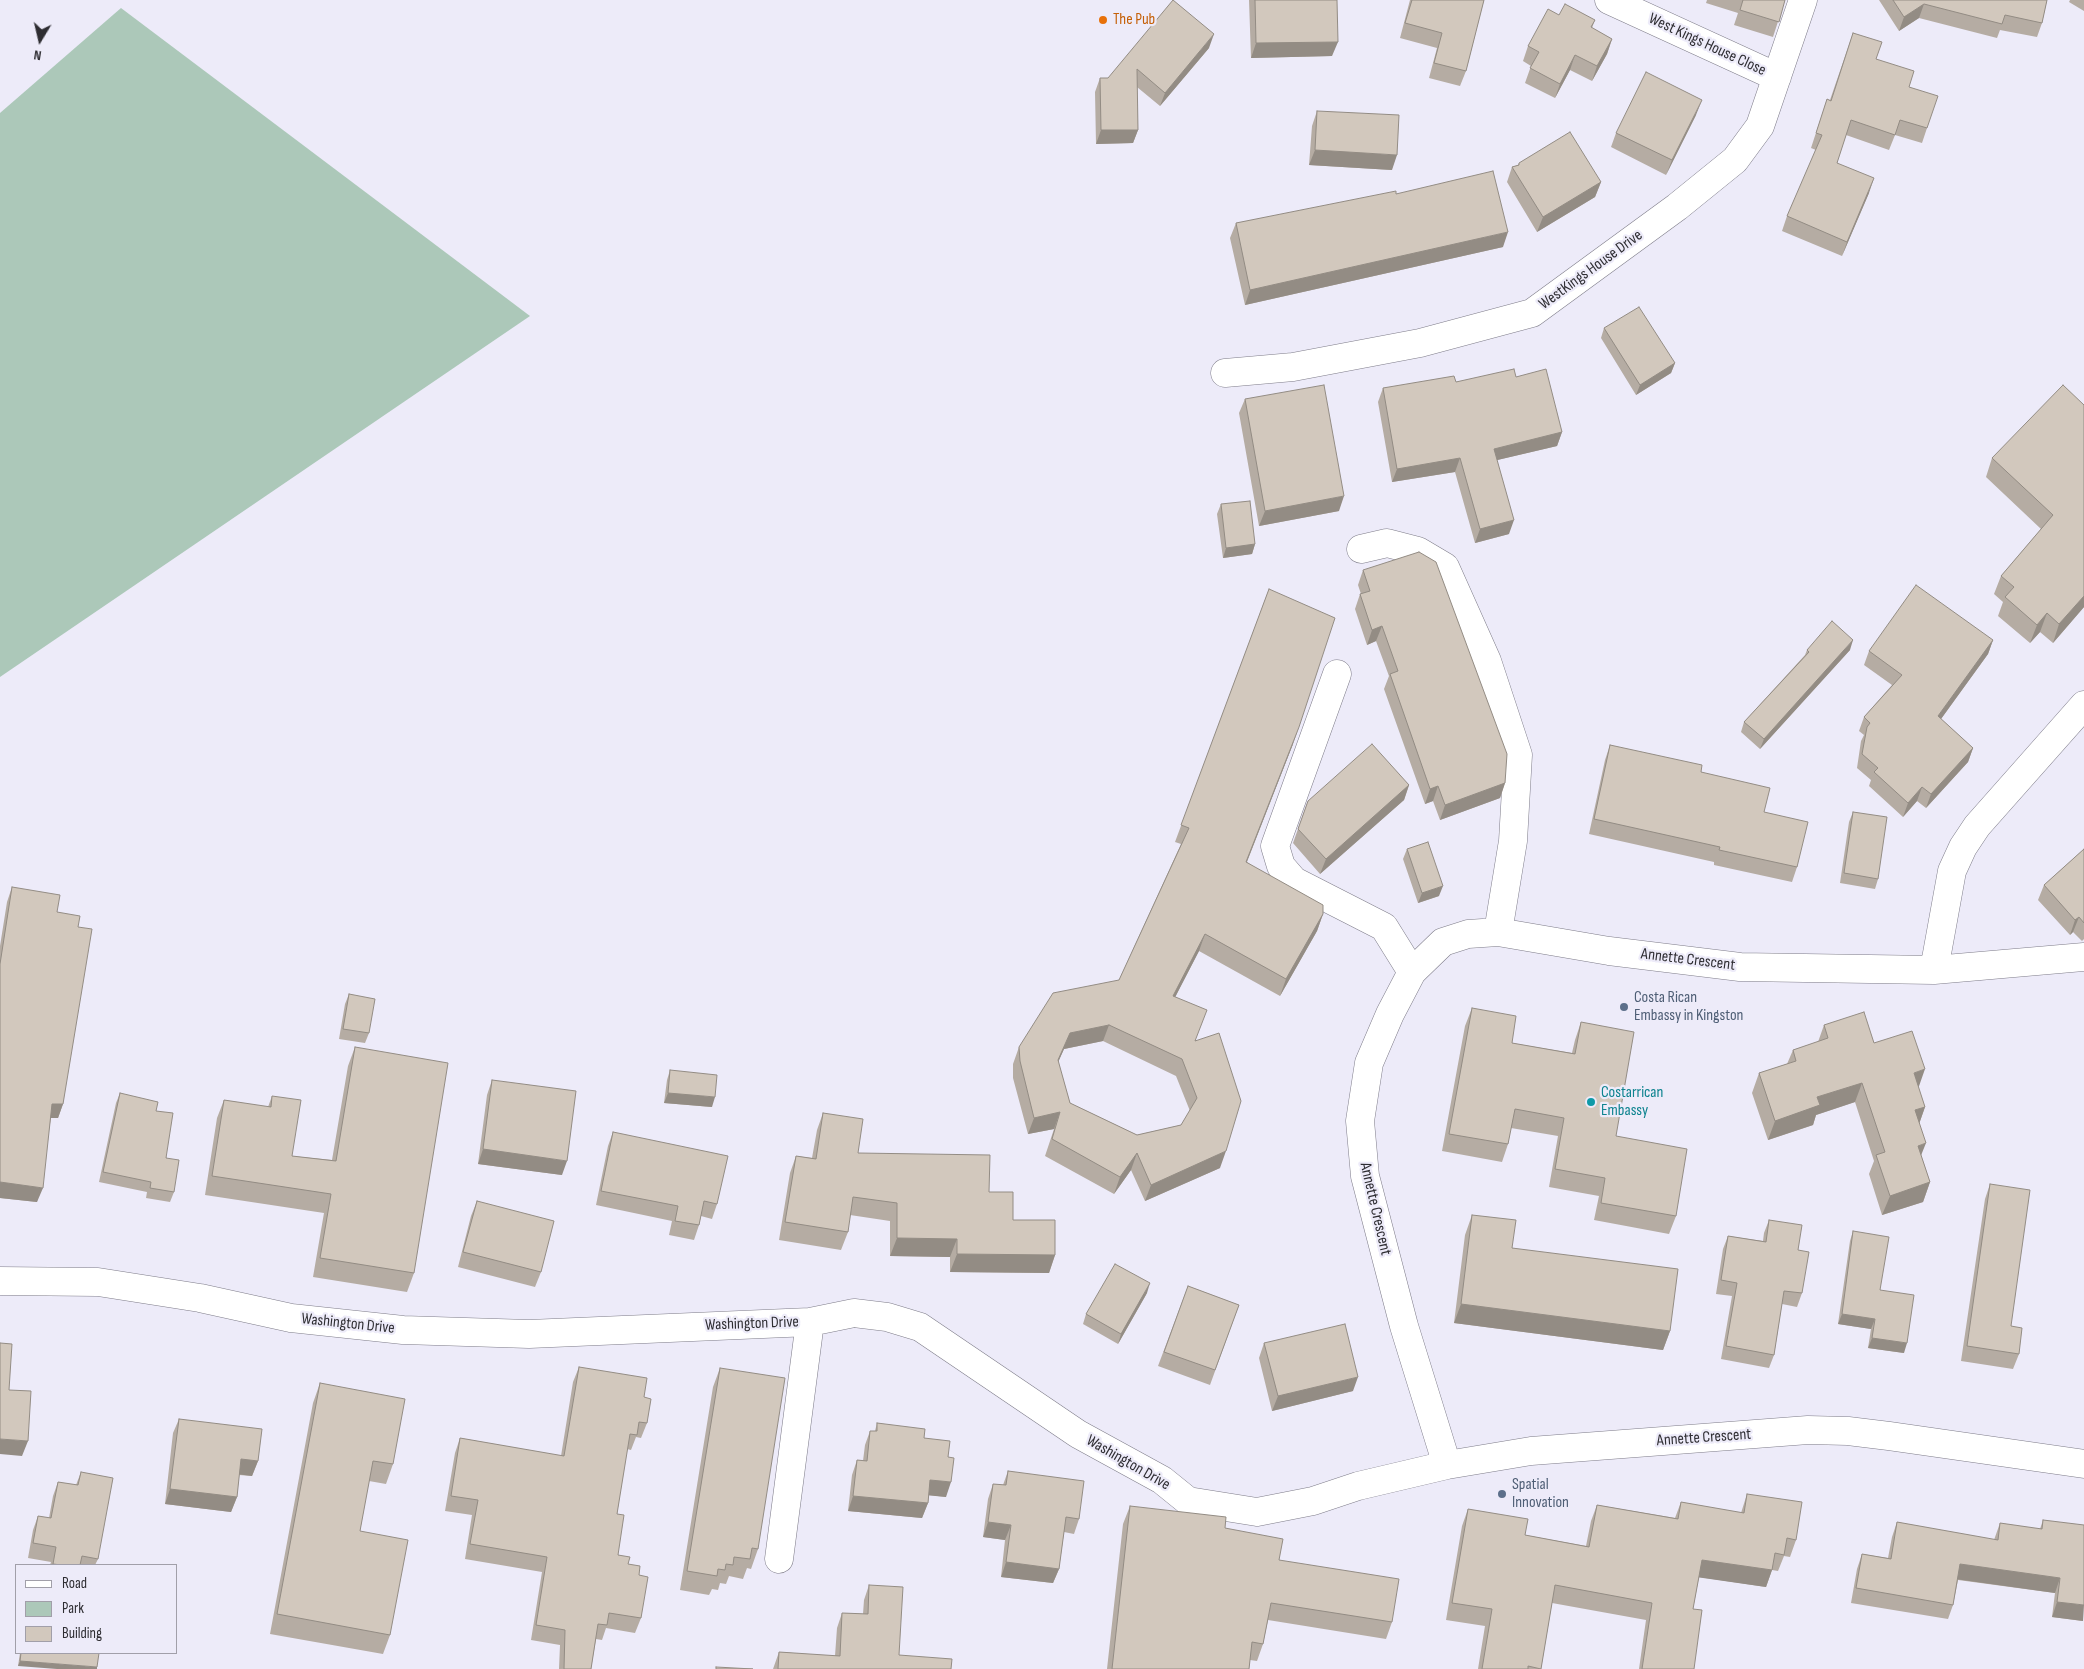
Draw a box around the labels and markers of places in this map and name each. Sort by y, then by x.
place label: The Pub [1113,10,1155,30]
marker: The Pub [1097,14,1109,26]
place label: Costa Rican Embassy in Kingston [1634,988,1743,1026]
marker: Costa Rican Embassy in Kingston [1618,1001,1630,1013]
place label: Costarrican Embassy [1601,1083,1663,1121]
marker: Costarrican Embassy [1585,1096,1597,1108]
place label: Spatial Innovation [1512,1475,1569,1513]
marker: Spatial Innovation [1496,1488,1508,1500]

